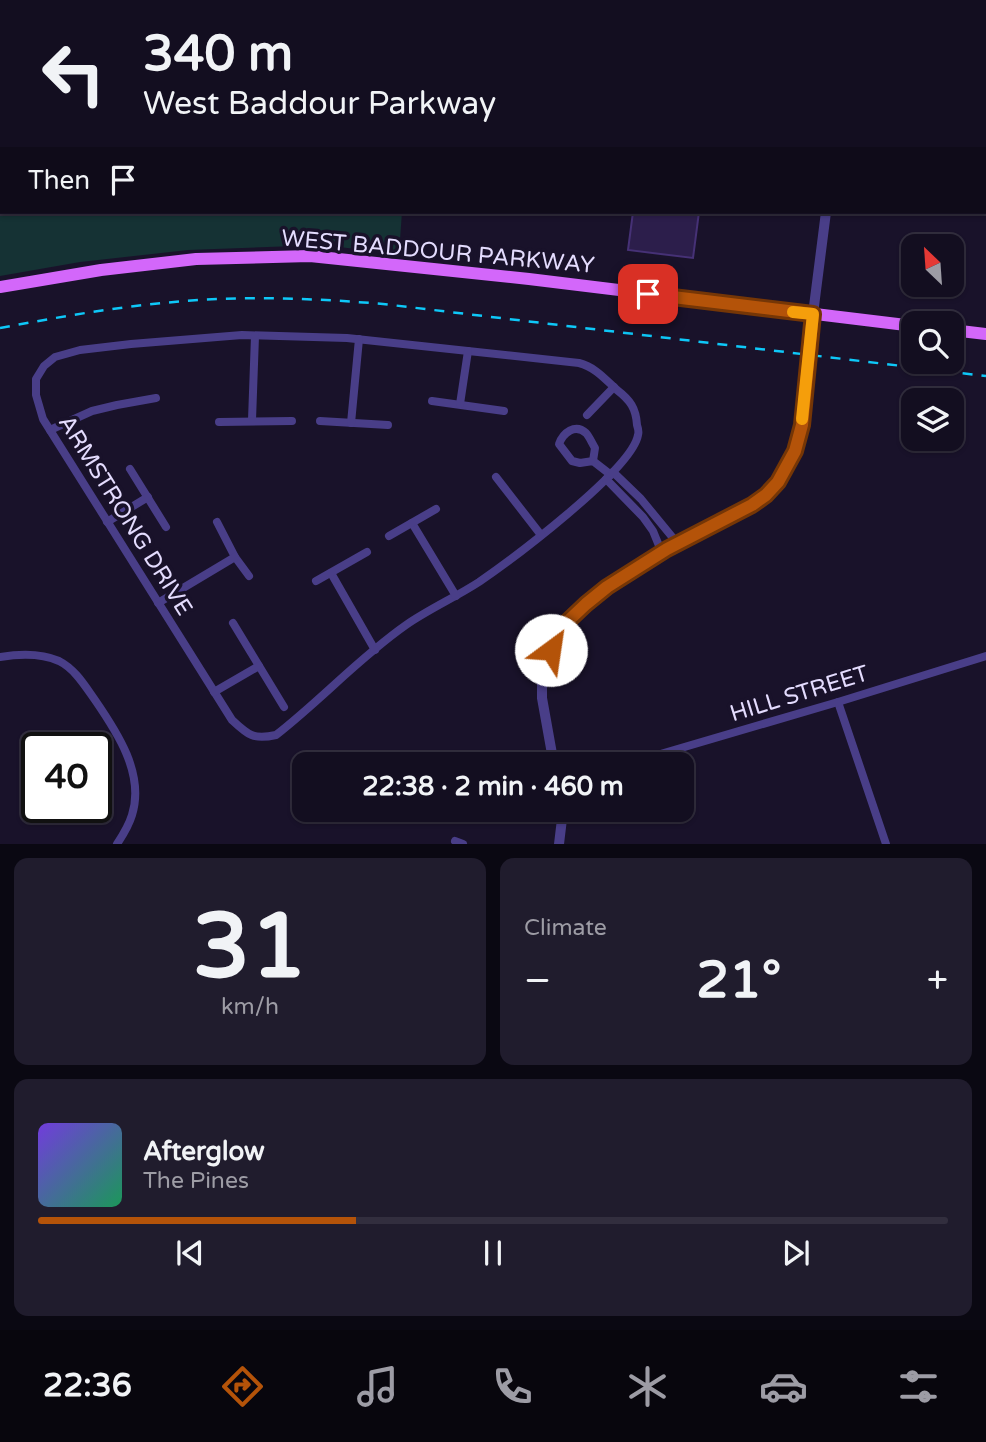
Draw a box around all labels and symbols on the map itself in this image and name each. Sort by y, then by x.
street label: WEST BADDOUR PARKWAY [280,224,596,280]
north arrow [901,234,964,298]
pin [618,264,678,324]
street label: ARMSTRONG DRIVE [52,410,198,621]
position arrow [514,613,588,687]
street label: HILL STREET [727,660,872,728]
speed limit sign: 40 [21,732,112,823]

